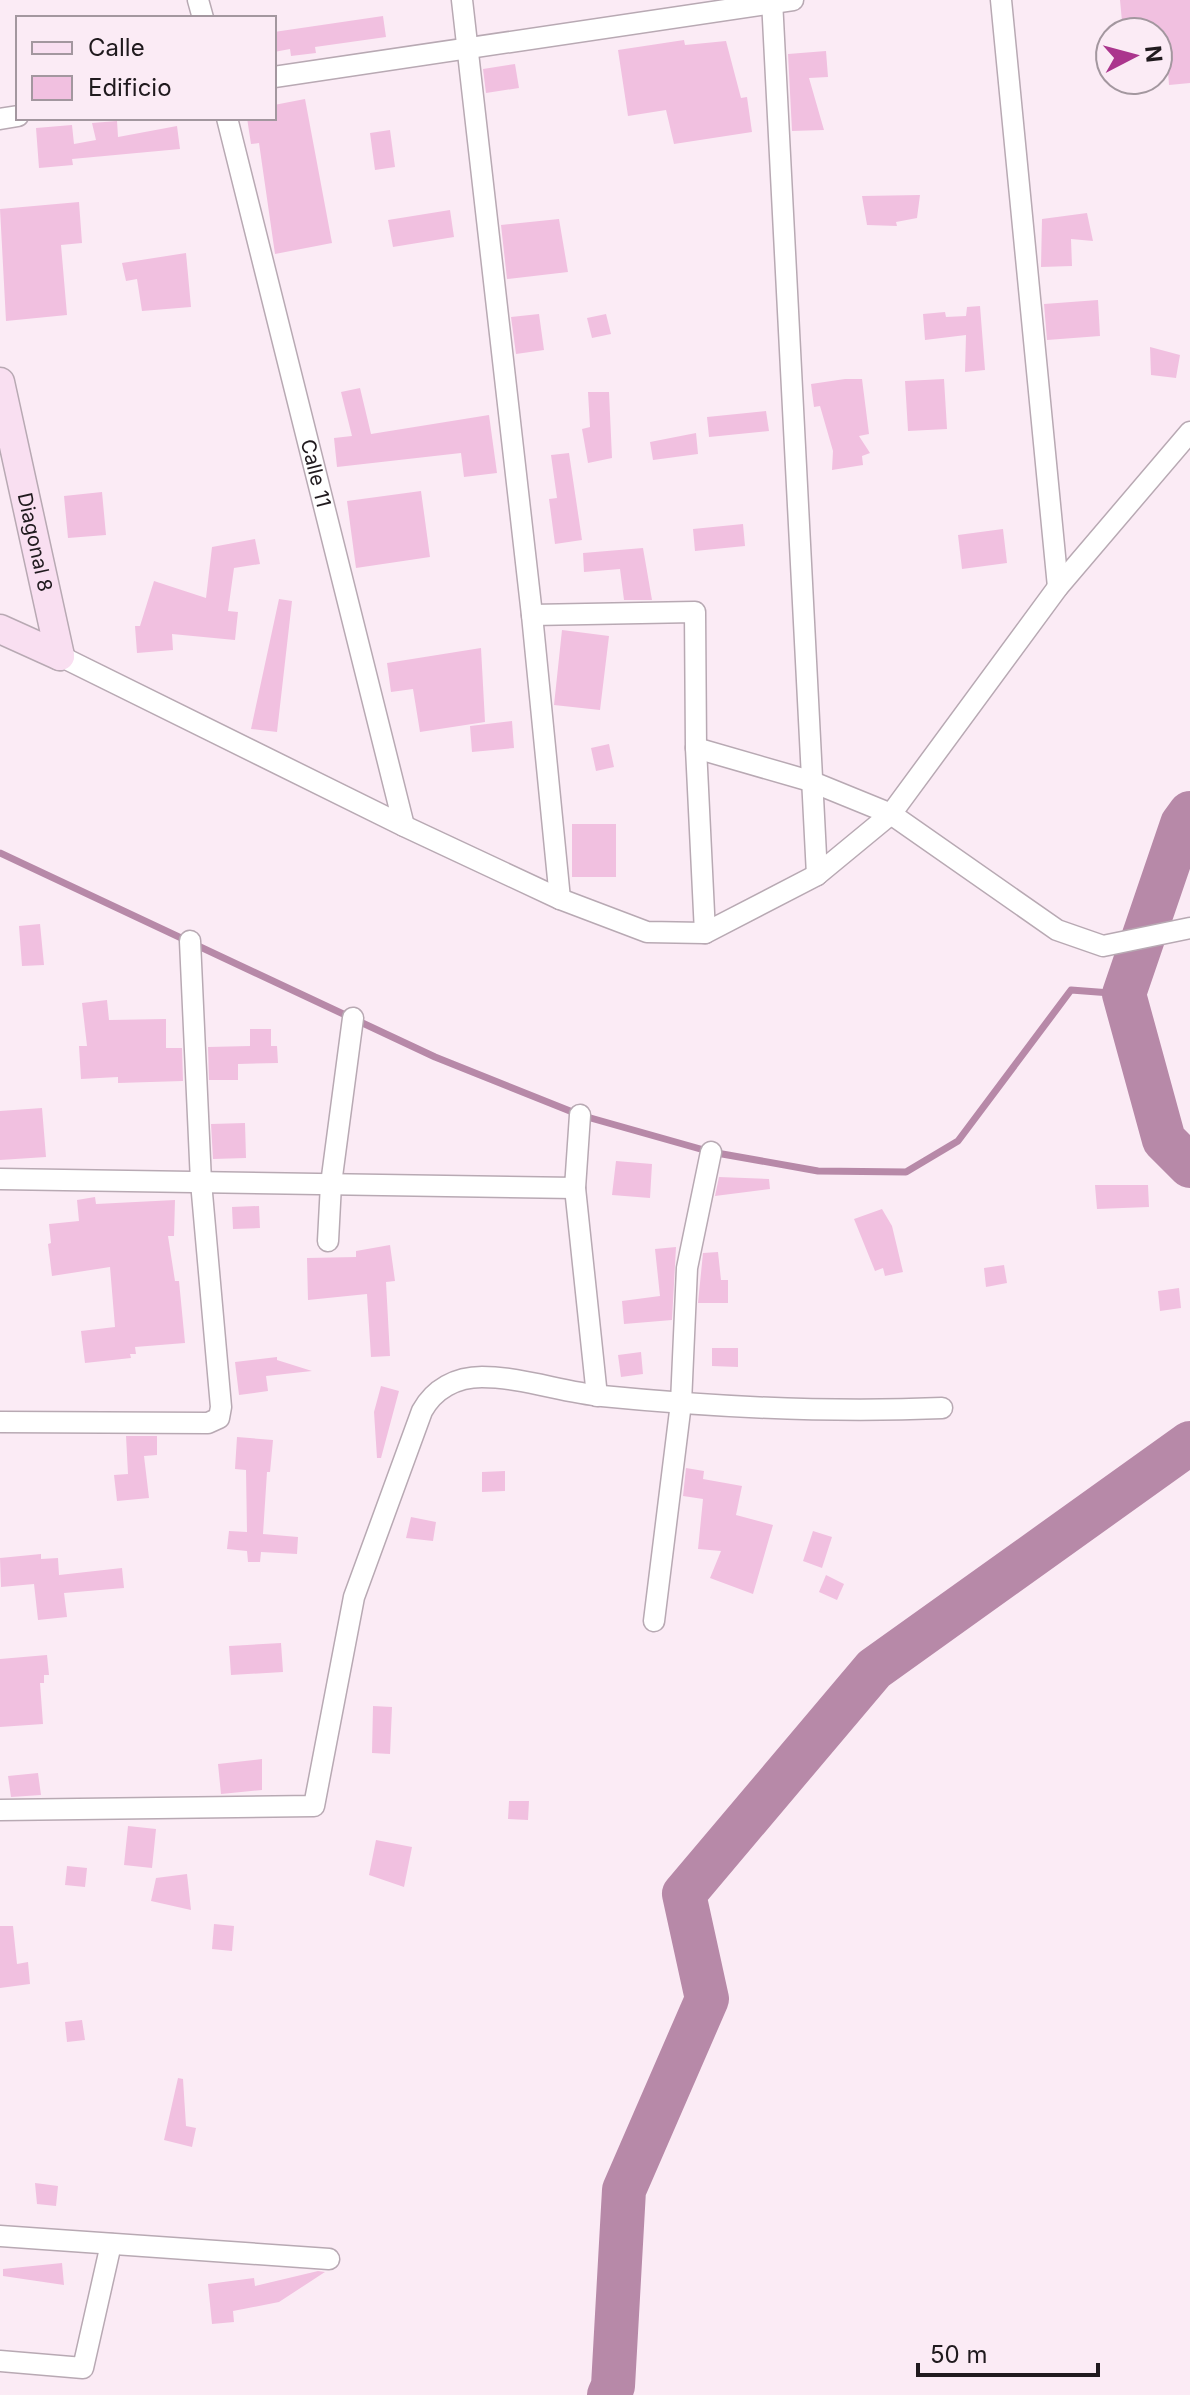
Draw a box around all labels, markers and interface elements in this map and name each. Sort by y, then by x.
legend [16,16,276,120]
north arrow [1094,16,1174,96]
text: Calle [88,33,145,62]
text: N [1140,44,1168,64]
text: Edificio [88,73,172,102]
street label: Calle 11 [296,437,336,510]
street label: Diagonal 8 [13,490,58,594]
scale bar [918,2327,1098,2377]
text: 50 m [930,2340,988,2369]

